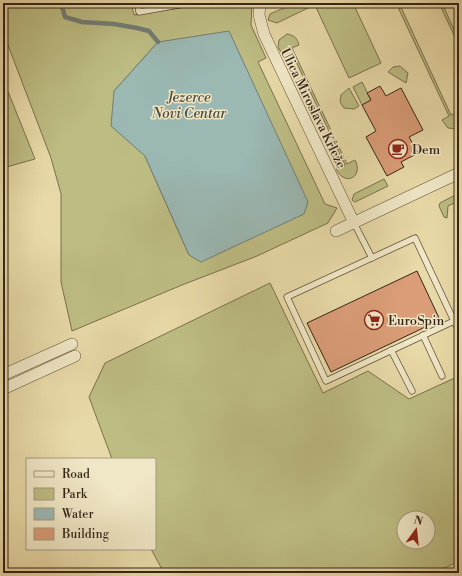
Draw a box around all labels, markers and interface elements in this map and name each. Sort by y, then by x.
street label: Ulica Miroslava Krleže [277,46,349,172]
water label: Jezerce Novi Centar [151,89,227,123]
cafe icon: Dem [387,138,409,160]
place label: Dem [412,142,441,158]
supermarket icon: EuroSpin [363,309,385,331]
place label: EuroSpin [388,313,444,329]
legend [26,458,156,550]
text: Road [62,467,90,482]
text: Park [62,487,88,502]
text: Water [61,507,94,522]
north arrow [396,510,436,550]
text: N [412,513,425,529]
text: Building [61,527,110,542]

